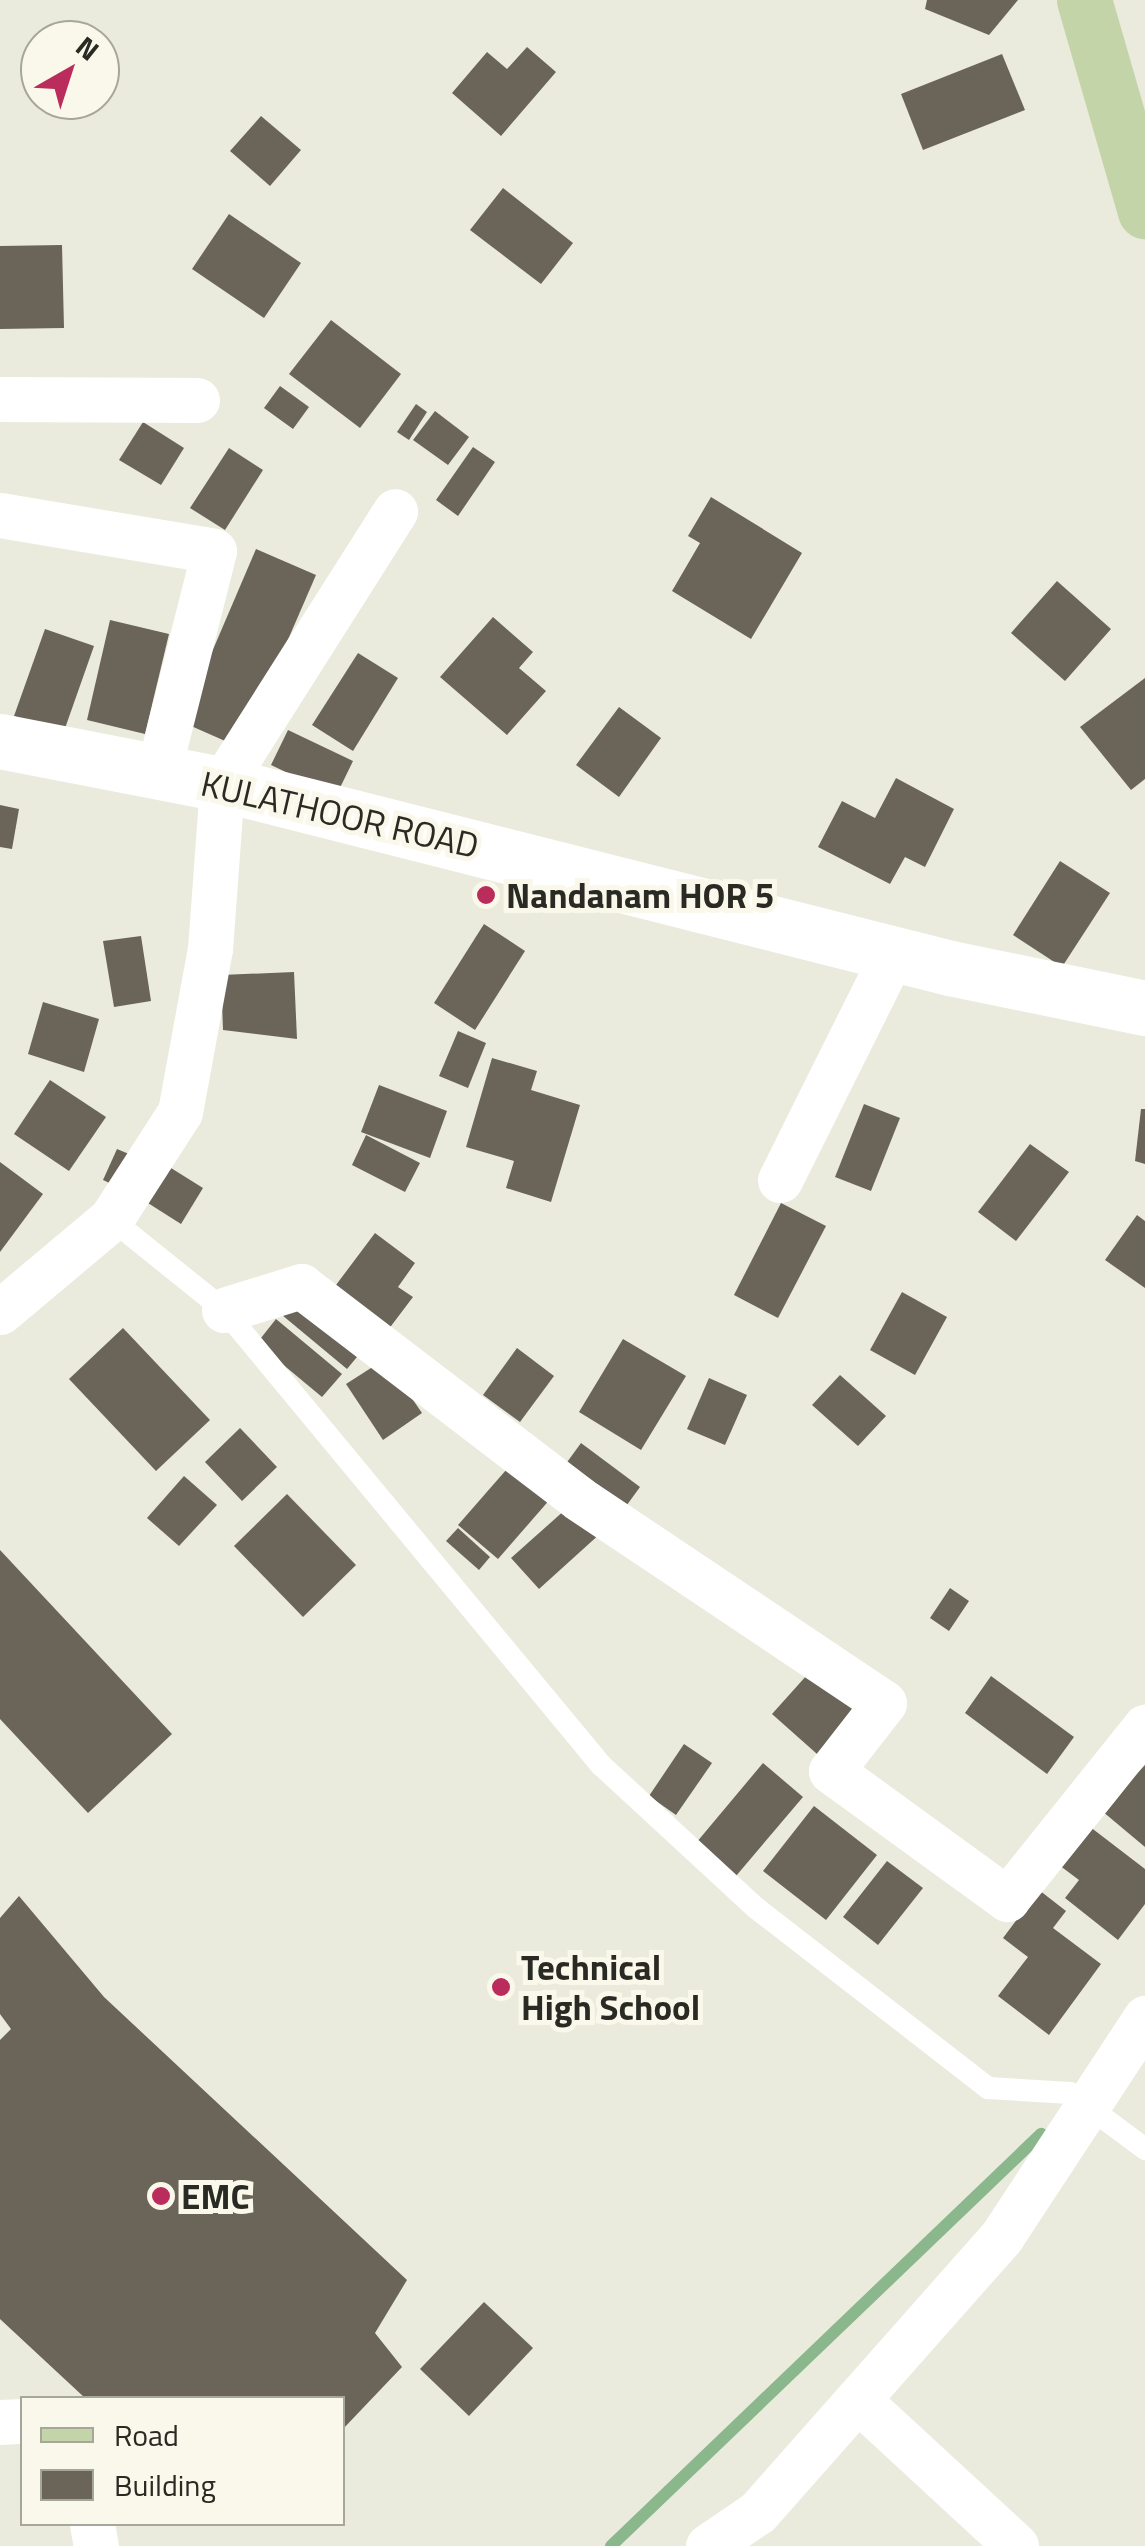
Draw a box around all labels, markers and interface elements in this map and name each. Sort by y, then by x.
north arrow [20,20,120,120]
text: N [67,25,109,71]
street label: KULATHOOR ROAD [197,762,483,866]
place label: Nandanam HOR 5 [506,874,774,916]
marker: Nandanam HOR 5 [475,884,497,906]
place label: Technical High School [521,1946,700,2028]
marker: Technical High School [490,1976,512,1998]
place label: EMC [181,2175,249,2217]
marker: EMC [150,2185,172,2207]
legend [20,2396,345,2526]
text: Road [114,2412,179,2458]
text: Building [114,2462,216,2508]

